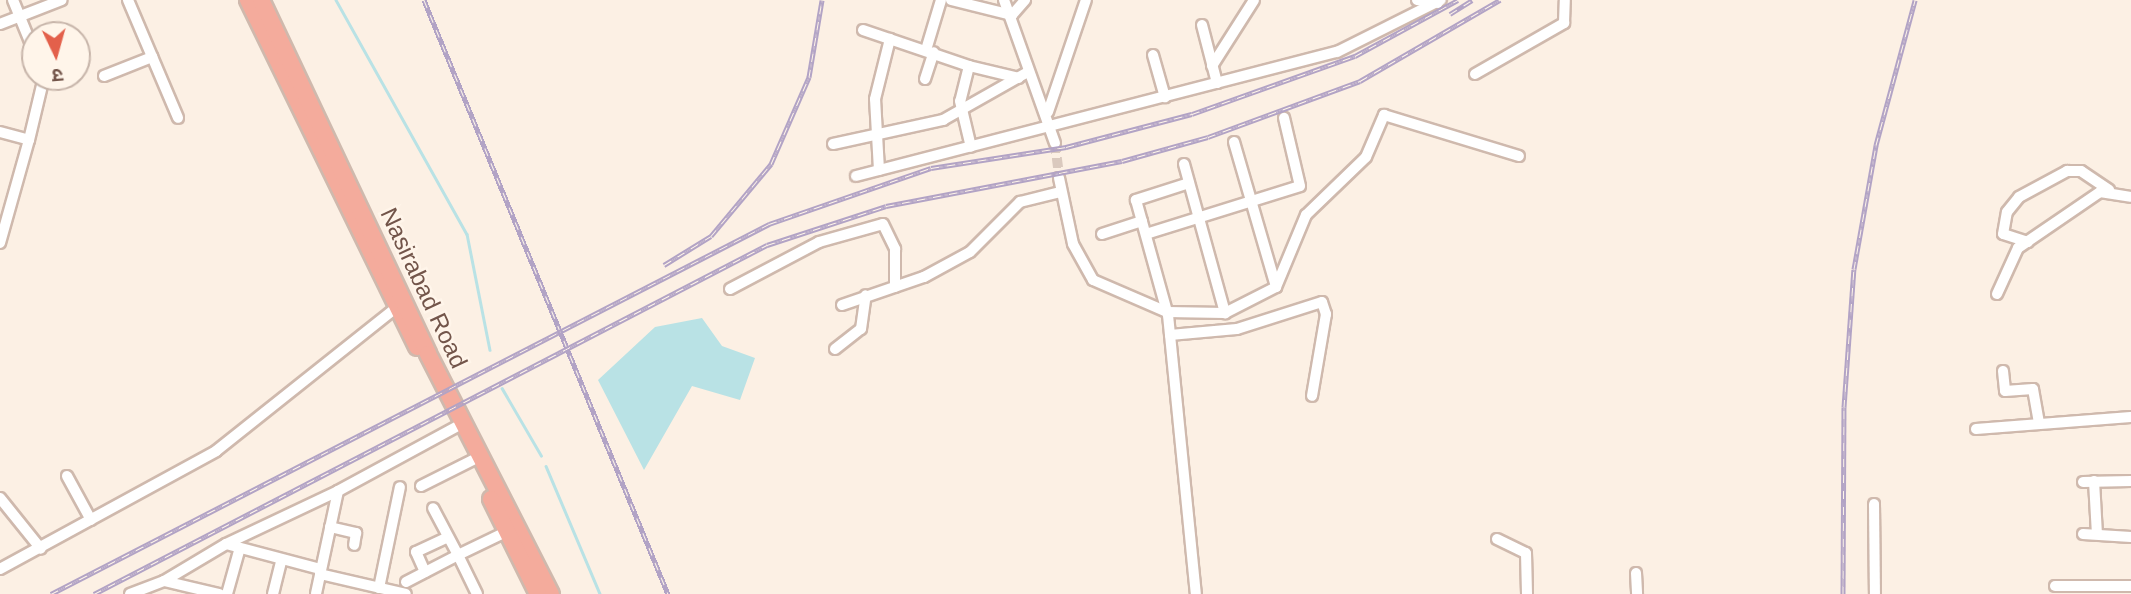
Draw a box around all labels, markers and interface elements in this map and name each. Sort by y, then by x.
north arrow [21,21,91,91]
text: उ [51,64,64,86]
street label: Nasirabad Road [374,203,474,373]

